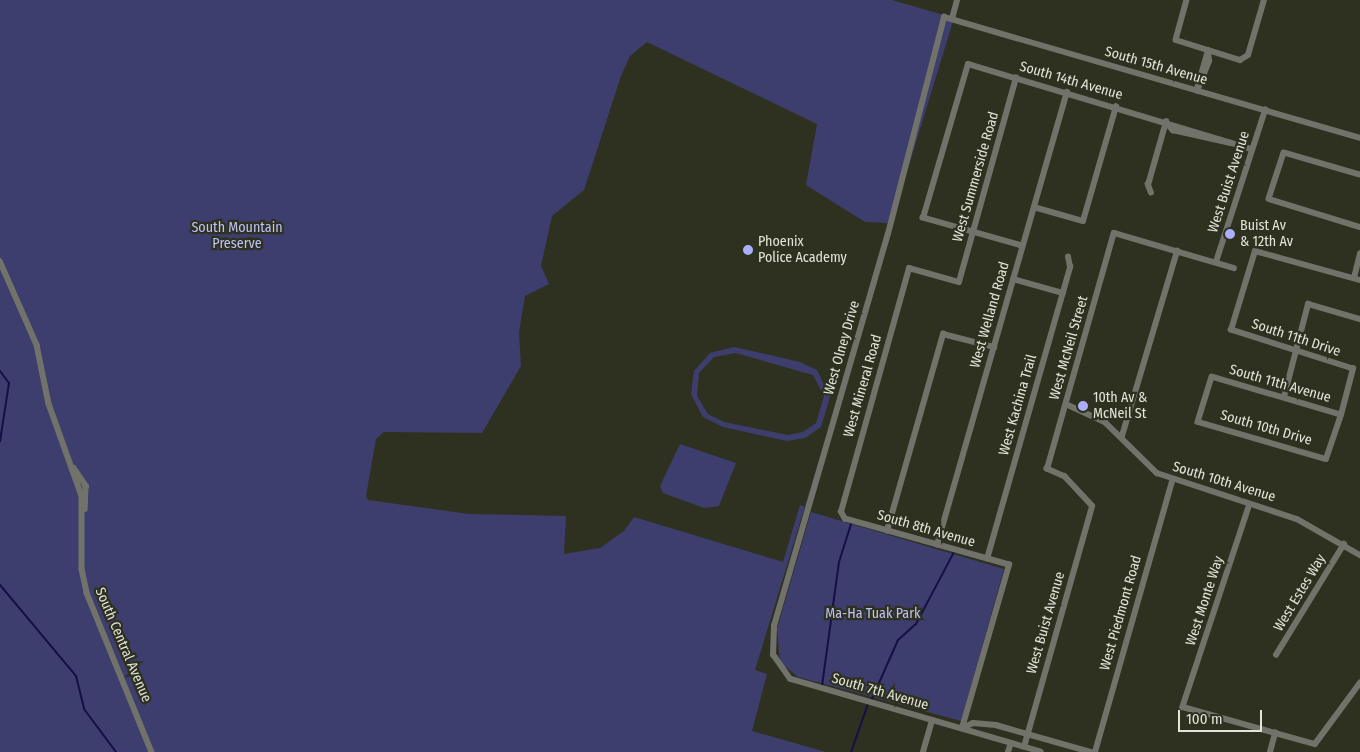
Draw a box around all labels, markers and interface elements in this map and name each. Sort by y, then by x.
street label: South 15th Avenue [1103,43,1209,89]
street label: South 14th Avenue [1018,58,1124,104]
street label: West Summerside Road [949,110,1003,244]
street label: West Buist Avenue [1205,129,1253,235]
place label: Buist Av & 12th Av [1240,218,1293,250]
park label: South Mountain Preserve [191,220,283,252]
marker: Buist Av & 12th Av [1224,228,1236,240]
place label: Phoenix Police Academy [758,234,847,266]
marker: Phoenix Police Academy [742,244,754,256]
street label: West Welland Road [967,260,1013,370]
street label: West McNeil Street [1046,294,1092,402]
street label: West Olney Drive [821,299,863,397]
street label: South 11th Drive [1249,316,1343,360]
street label: West Mineral Road [840,333,886,439]
street label: West Kachina Trail [996,353,1040,457]
street label: South 11th Avenue [1227,361,1333,407]
place label: 10th Av & McNeil St [1093,390,1147,422]
marker: 10th Av & McNeil St [1077,400,1089,412]
street label: South 10th Drive [1218,407,1314,449]
street label: South 10th Avenue [1170,458,1278,506]
street label: South 8th Avenue [875,507,977,551]
street label: West Estes Way [1270,551,1330,635]
street label: West Piedmont Road [1097,554,1145,672]
street label: West Monte Way [1183,554,1227,648]
street label: West Buist Avenue [1023,570,1069,676]
street label: South Central Avenue [91,585,155,705]
park label: Ma-Ha Tuak Park [825,606,921,622]
street label: South 7th Avenue [830,670,930,714]
scale bar [1180,700,1264,732]
text: 100 m [1186,710,1223,728]

